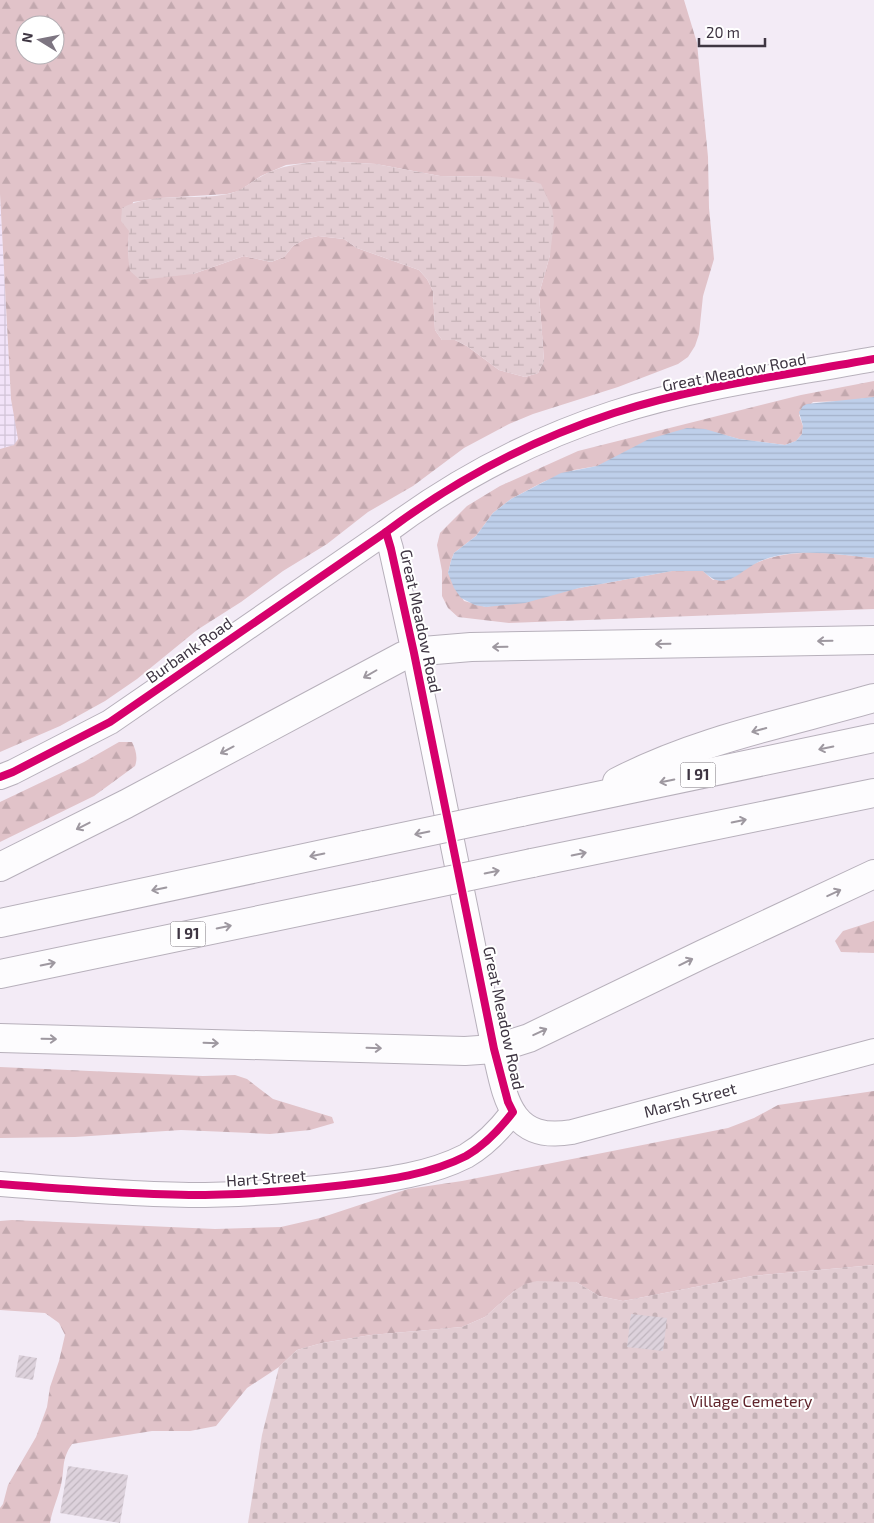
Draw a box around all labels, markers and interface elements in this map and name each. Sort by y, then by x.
north arrow [15,15,65,65]
scale bar [699,15,765,47]
text: 20 m [706,23,740,41]
text: N [17,31,36,44]
street label: Great Meadow Road [660,348,807,395]
street label: Great Meadow Road [397,547,446,694]
street label: Burbank Road [142,613,236,686]
one-way arrow [818,636,834,646]
one-way arrow [655,640,671,649]
one-way arrow [493,642,509,652]
one-way arrow [364,669,378,679]
one-way arrow [752,725,768,735]
one-way arrow [819,744,835,753]
one-way arrow [220,746,235,755]
road number: I 91 [680,762,716,788]
one-way arrow [660,777,676,787]
one-way arrow [730,815,746,825]
one-way arrow [76,822,91,831]
one-way arrow [415,829,431,838]
one-way arrow [571,848,587,858]
one-way arrow [310,851,326,861]
one-way arrow [483,867,499,876]
one-way arrow [151,885,167,895]
one-way arrow [826,888,841,897]
road number: I 91 [170,922,206,946]
one-way arrow [216,922,232,931]
street label: Great Meadow Road [480,944,529,1091]
one-way arrow [679,956,694,966]
one-way arrow [39,958,55,968]
one-way arrow [532,1027,547,1037]
one-way arrow [40,1034,56,1043]
one-way arrow [202,1038,219,1048]
one-way arrow [365,1043,381,1053]
street label: Marsh Street [642,1078,738,1121]
street label: Hart Street [225,1165,307,1190]
park label: Village Cemetery [690,1391,813,1410]

